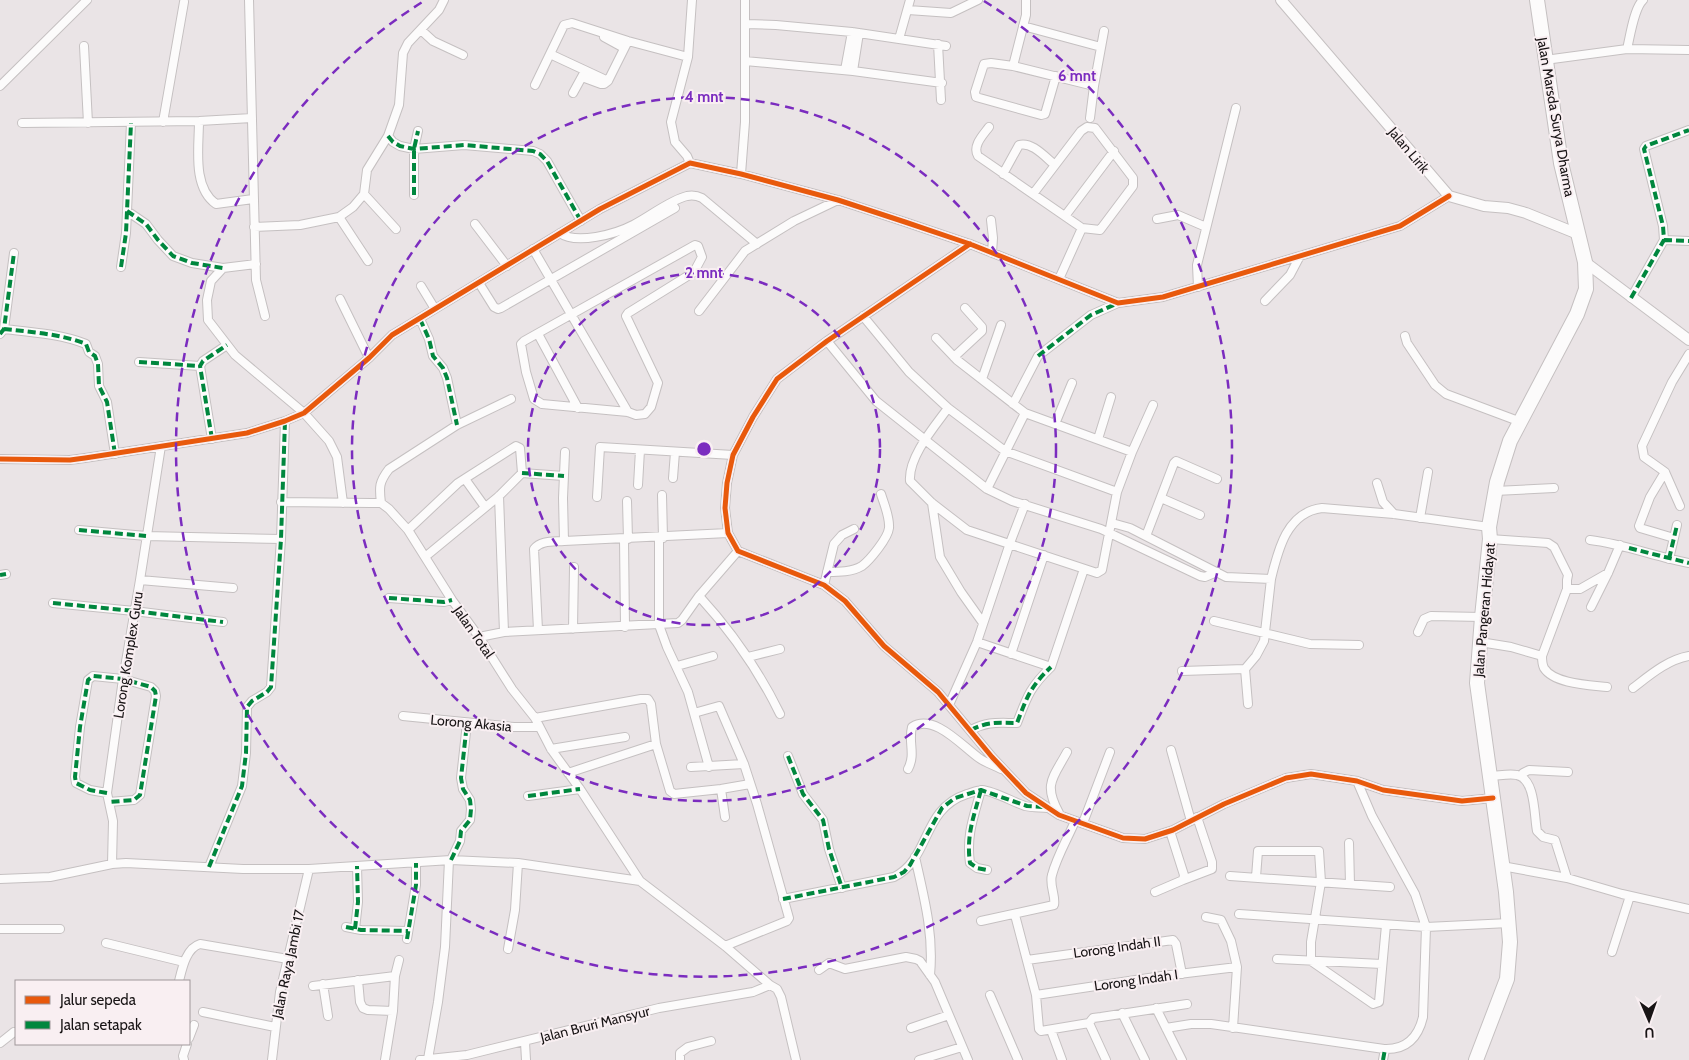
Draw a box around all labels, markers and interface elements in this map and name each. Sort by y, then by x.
street label: Jalan Marsda Surya Dharma [1533,35,1579,198]
text: 6 mnt [1058,67,1096,85]
text: 4 mnt [684,88,724,106]
street label: Jalan Lirik [1384,122,1434,177]
text: 2 mnt [685,264,723,282]
centre of rings [695,440,713,458]
street label: Jalan Pangeran Hidayat [1469,542,1499,679]
street label: Lorong Komplex Guru [109,590,147,720]
street label: Jalan Total [449,602,499,662]
street label: Lorong Akasia [430,710,513,736]
street label: Jalan Raya Jambi 17 [267,908,308,1021]
street label: Lorong Indah II [1072,932,1162,962]
street label: Lorong Indah I [1093,965,1179,995]
legend [15,980,190,1045]
text: Jalur sepeda [59,991,137,1009]
north arrow [1624,995,1674,1045]
street label: Jalan Bruri Mansyur [537,1002,652,1047]
text: Jalan setapak [59,1016,142,1034]
text: U [1644,1024,1655,1042]

